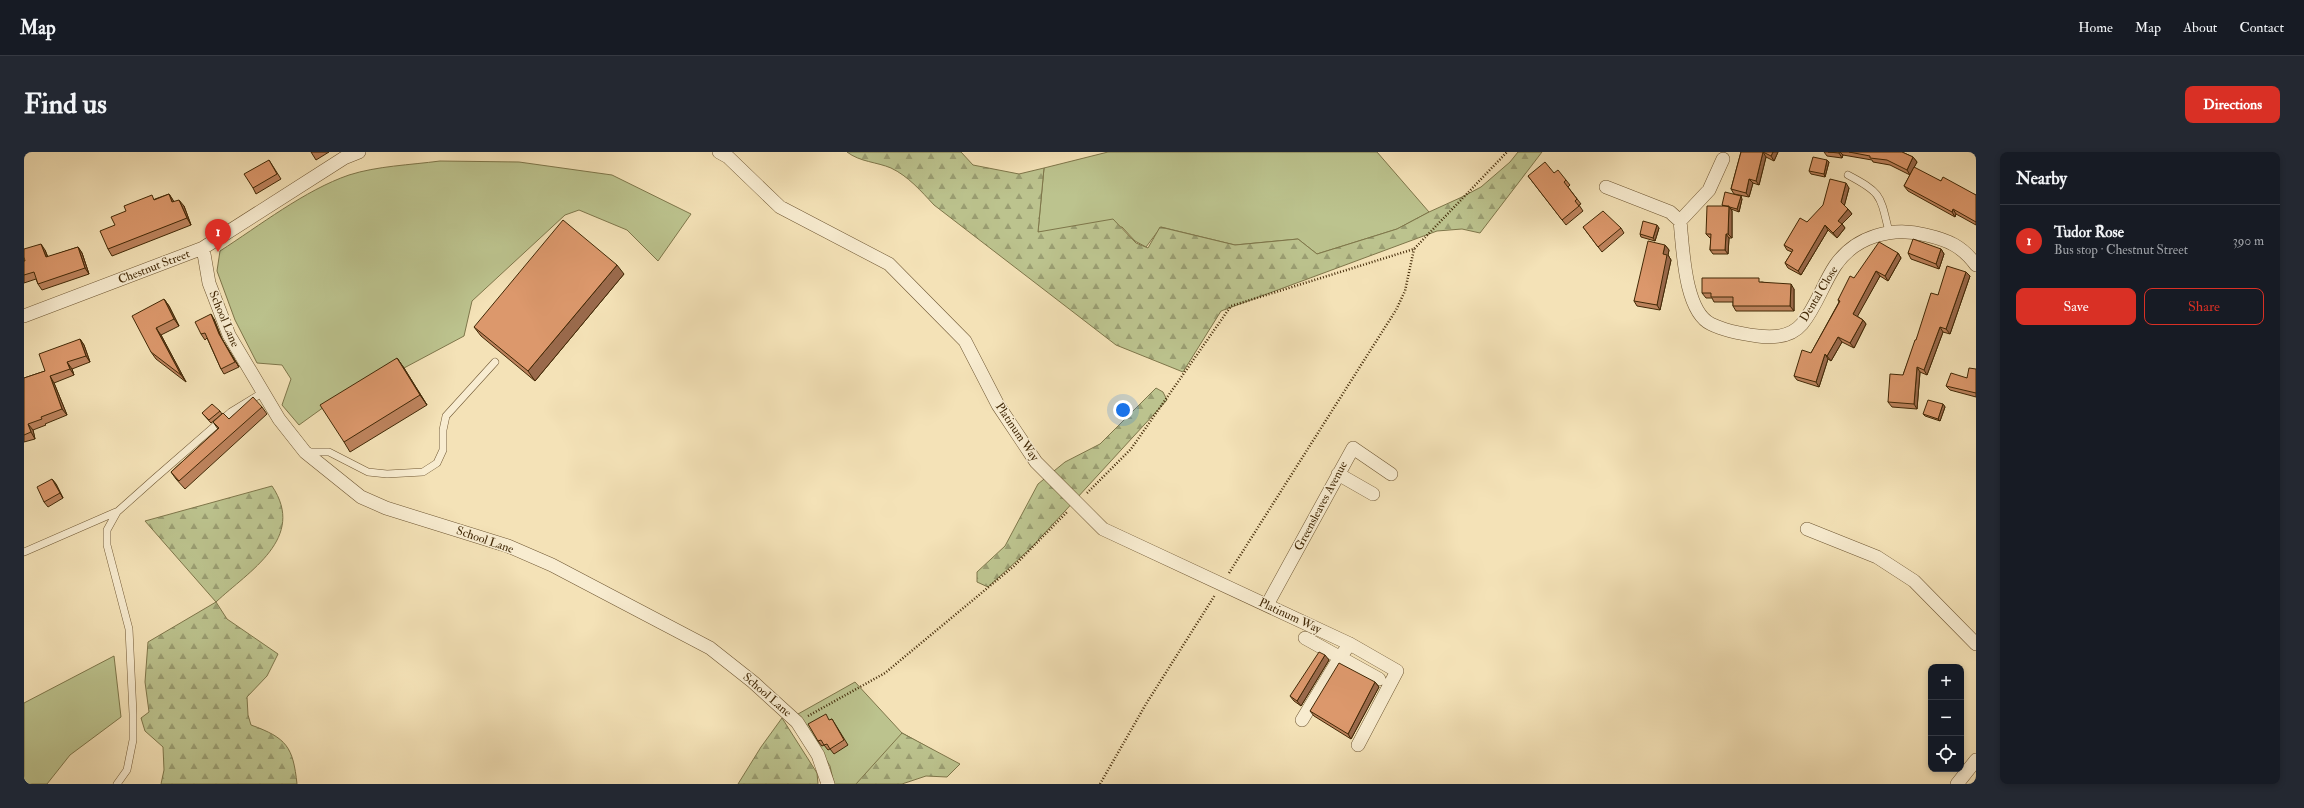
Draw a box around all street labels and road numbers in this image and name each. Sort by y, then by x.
street label: Chestnut Street [116,246,192,288]
street label: Dental Close [1797,264,1841,324]
street label: School Lane [205,289,243,349]
street label: Platinum Way [992,400,1042,465]
street label: Greensleaves Avenue [1291,459,1351,553]
street label: School Lane [454,523,516,557]
street label: Platinum Way [1256,595,1324,637]
street label: School Lane [740,670,794,720]

